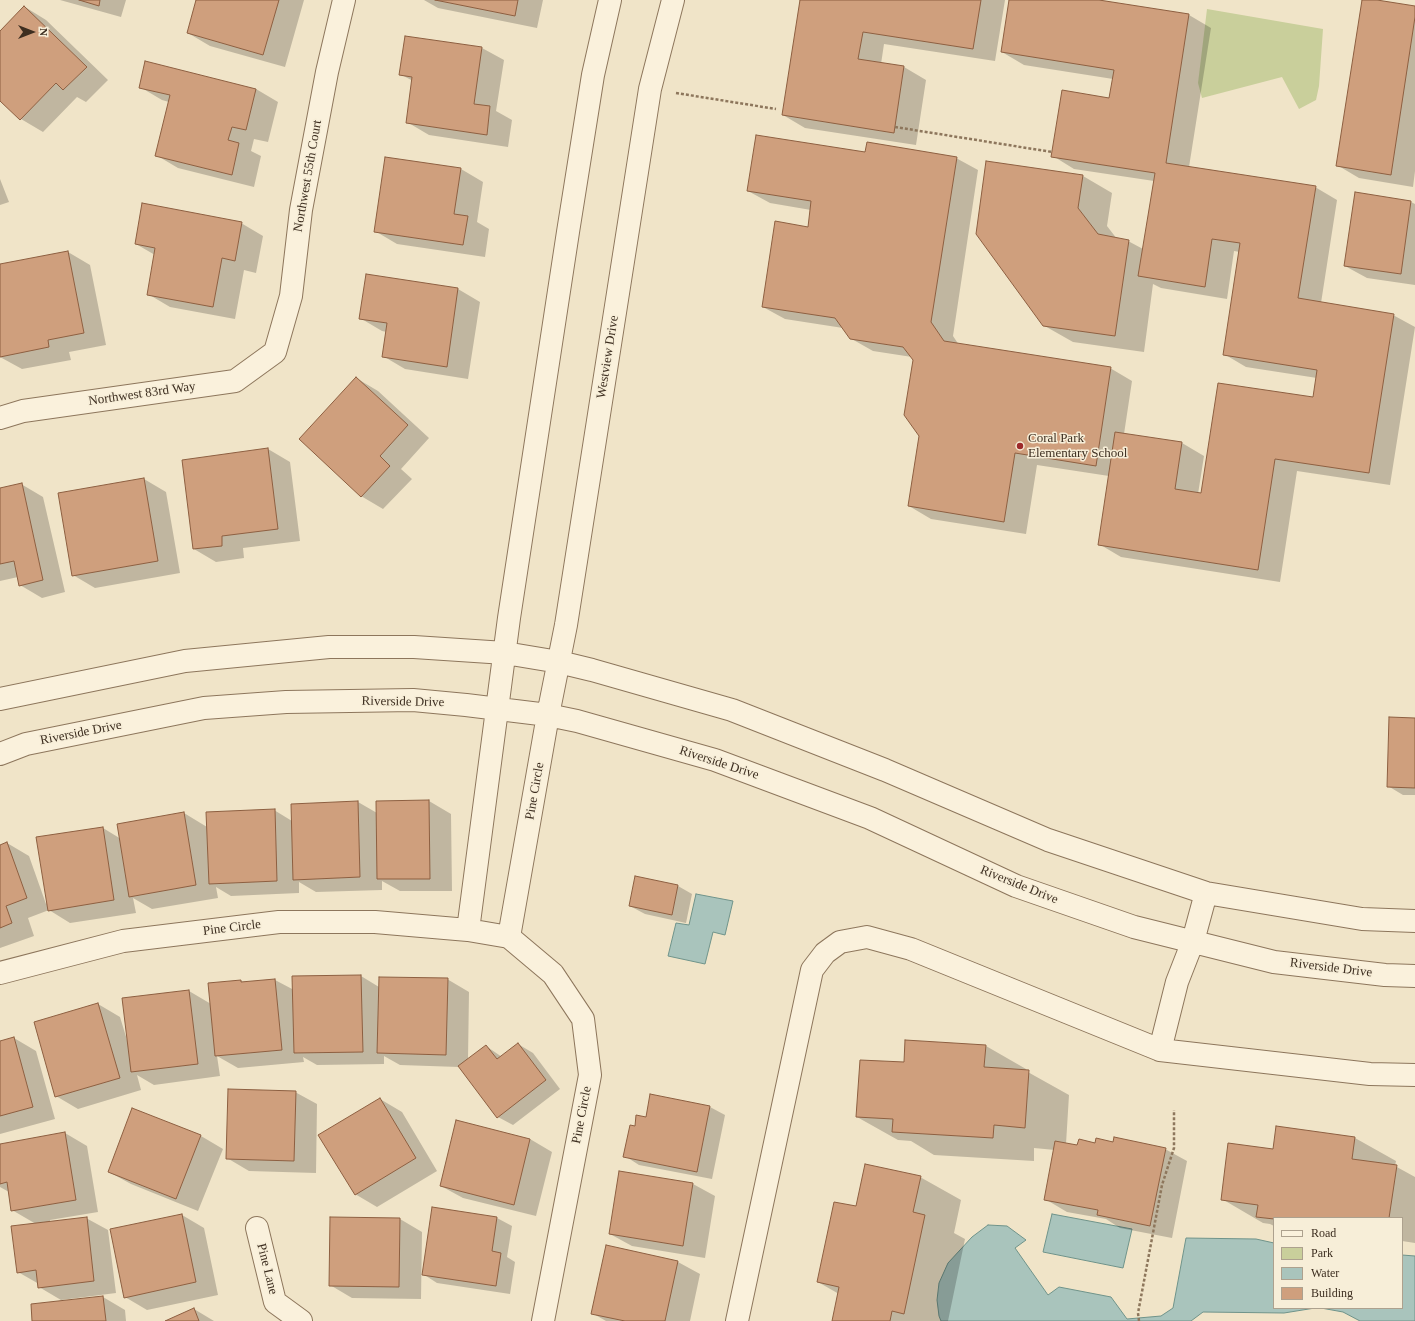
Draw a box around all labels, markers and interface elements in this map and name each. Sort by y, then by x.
north arrow [12,12,52,52]
text: N [38,28,50,36]
street label: Northwest 55th Court [290,119,326,233]
street label: Westview Drive [594,314,622,400]
street label: Northwest 83rd Way [87,379,197,409]
place label: Coral Park Elementary School [1028,431,1127,462]
marker: Coral Park Elementary School [1015,441,1025,451]
street label: Riverside Drive [362,693,444,711]
street label: Riverside Drive [39,717,123,749]
street label: Riverside Drive [677,743,761,783]
street label: Pine Circle [522,761,548,821]
street label: Riverside Drive [978,862,1060,908]
street label: Pine Circle [202,917,262,939]
street label: Riverside Drive [1289,955,1373,981]
street label: Pine Circle [569,1085,595,1145]
legend [1273,1217,1403,1309]
text: Road [1311,1226,1336,1240]
street label: Pine Lane [253,1242,281,1296]
text: Park [1311,1246,1333,1260]
text: Water [1311,1266,1339,1280]
text: Building [1311,1286,1353,1300]

